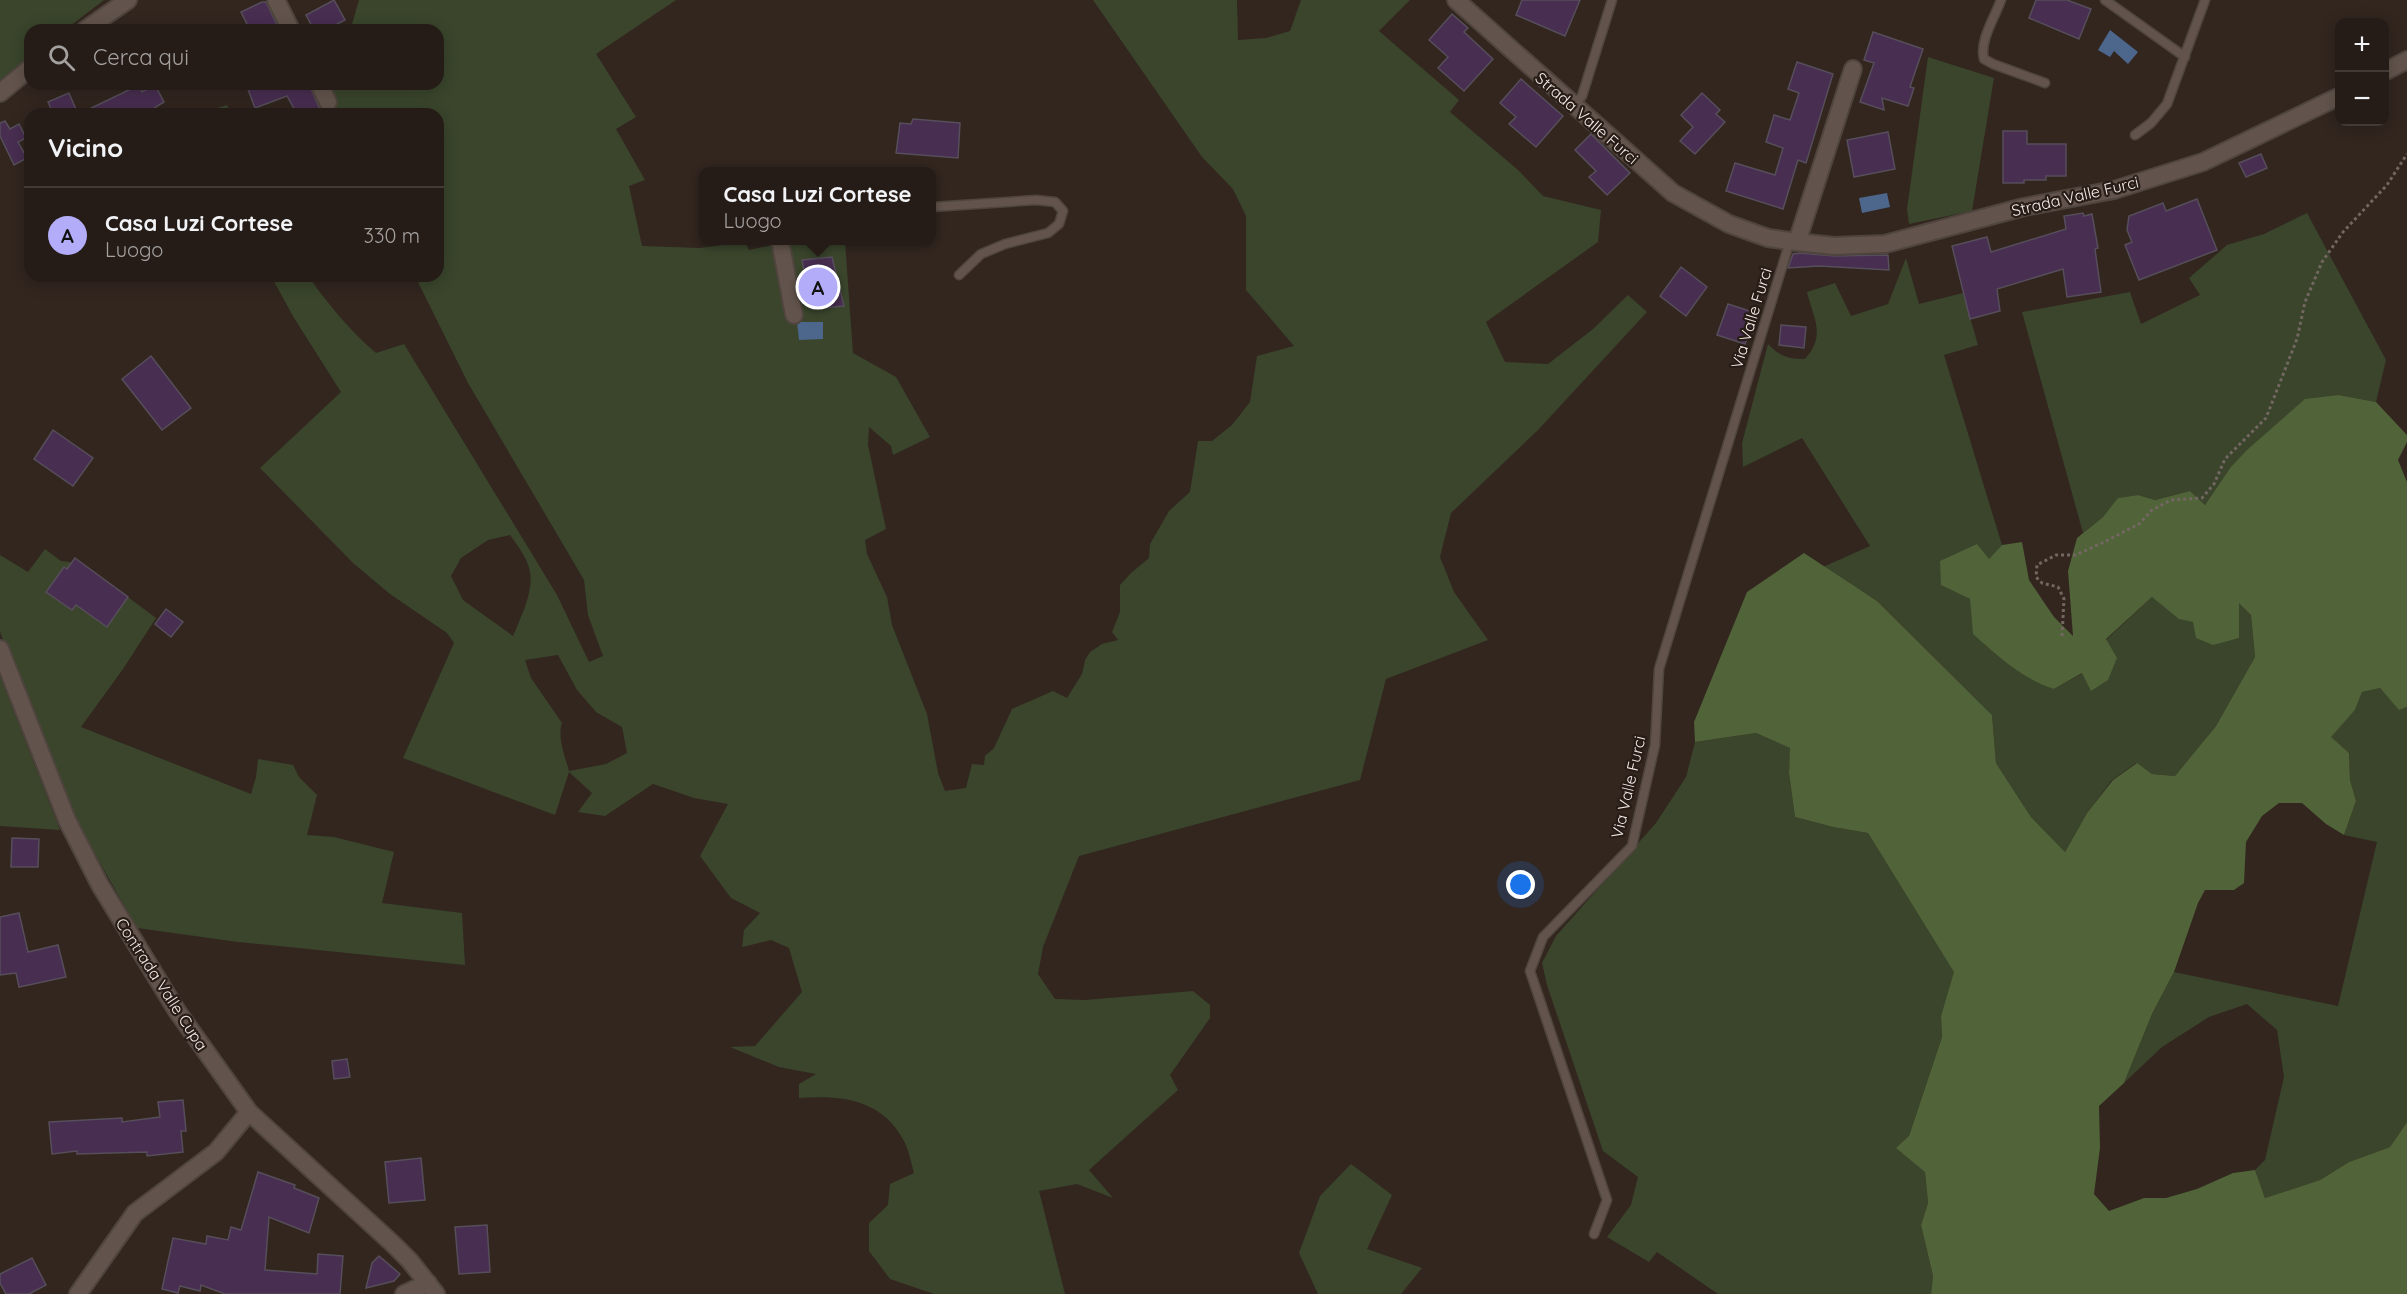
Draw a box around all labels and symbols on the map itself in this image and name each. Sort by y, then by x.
street label: Strada Valle Furci [1531,68,1643,168]
street label: Strada Valle Furci [2009,172,2141,220]
pin: A [798,264,838,310]
street label: Via Valle Furci [1726,265,1776,371]
street label: Via Valle Furci [1607,734,1649,840]
your location [1506,870,1535,899]
street label: Contrada Valle Cupa [112,914,212,1054]

